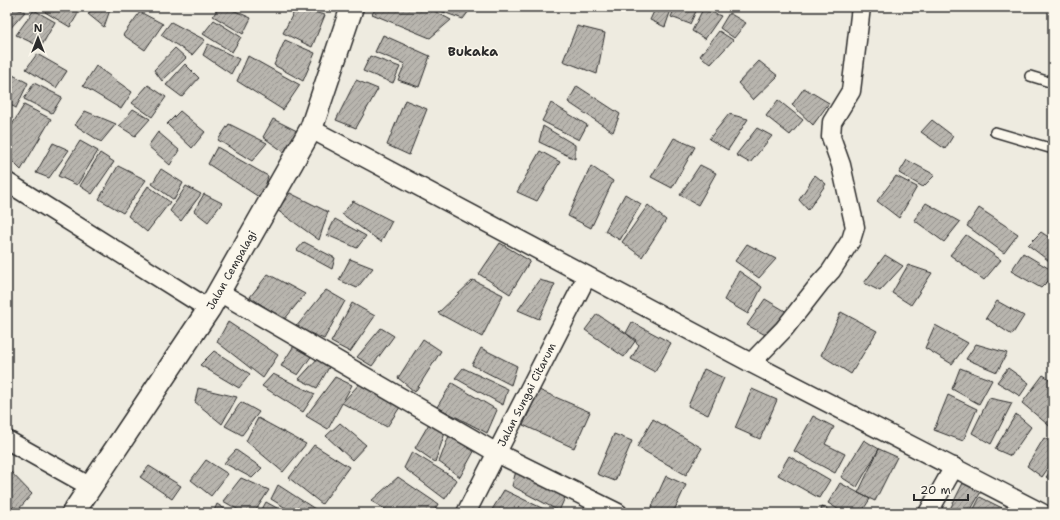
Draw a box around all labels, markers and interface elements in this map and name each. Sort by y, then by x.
north arrow [18,18,58,58]
text: N [34,21,43,36]
district label: Bukaka [448,43,498,60]
street label: Jalan Cempalagi [203,228,260,312]
street label: Jalan Sungai Citarum [494,340,559,449]
scale bar [914,476,968,502]
text: 20 m [920,482,951,498]

